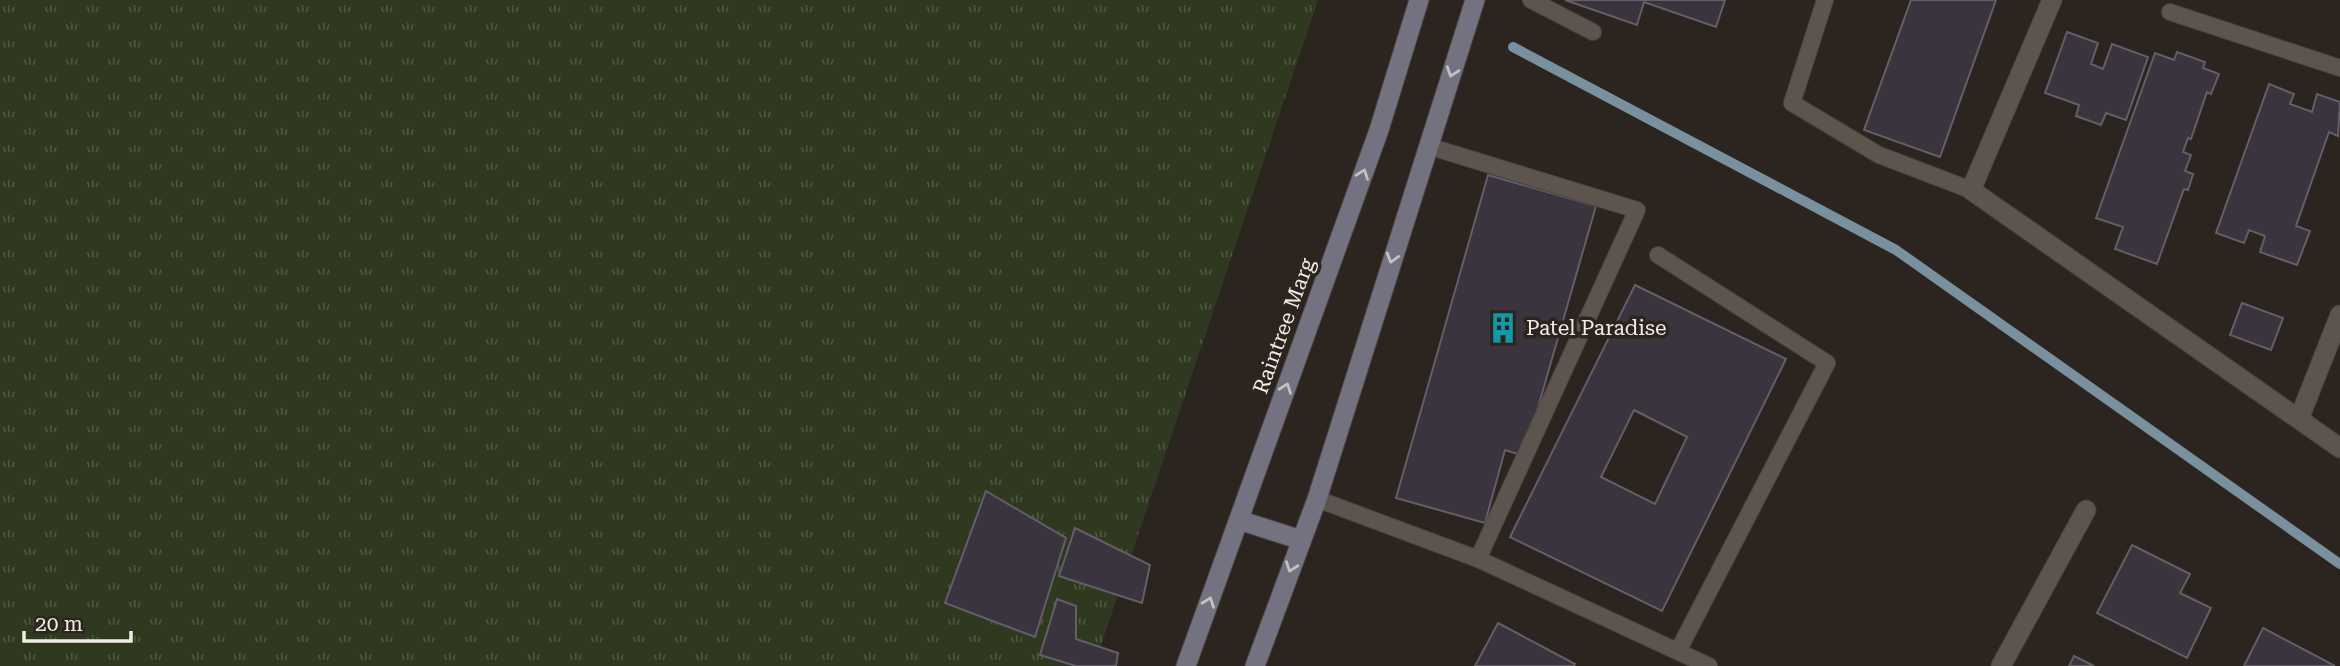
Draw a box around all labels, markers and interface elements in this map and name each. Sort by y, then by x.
one-way arrow [1445,66,1460,78]
one-way arrow [1355,168,1369,180]
one-way arrow [1386,252,1401,264]
street label: Raintree Marg [1248,255,1320,397]
building icon: Patel Paradise [1486,311,1520,345]
place label: Patel Paradise [1526,316,1666,340]
one-way arrow [1278,382,1292,394]
one-way arrow [1285,561,1299,573]
one-way arrow [1201,596,1215,608]
scale bar [24,600,131,644]
text: 20 m [35,612,83,636]

